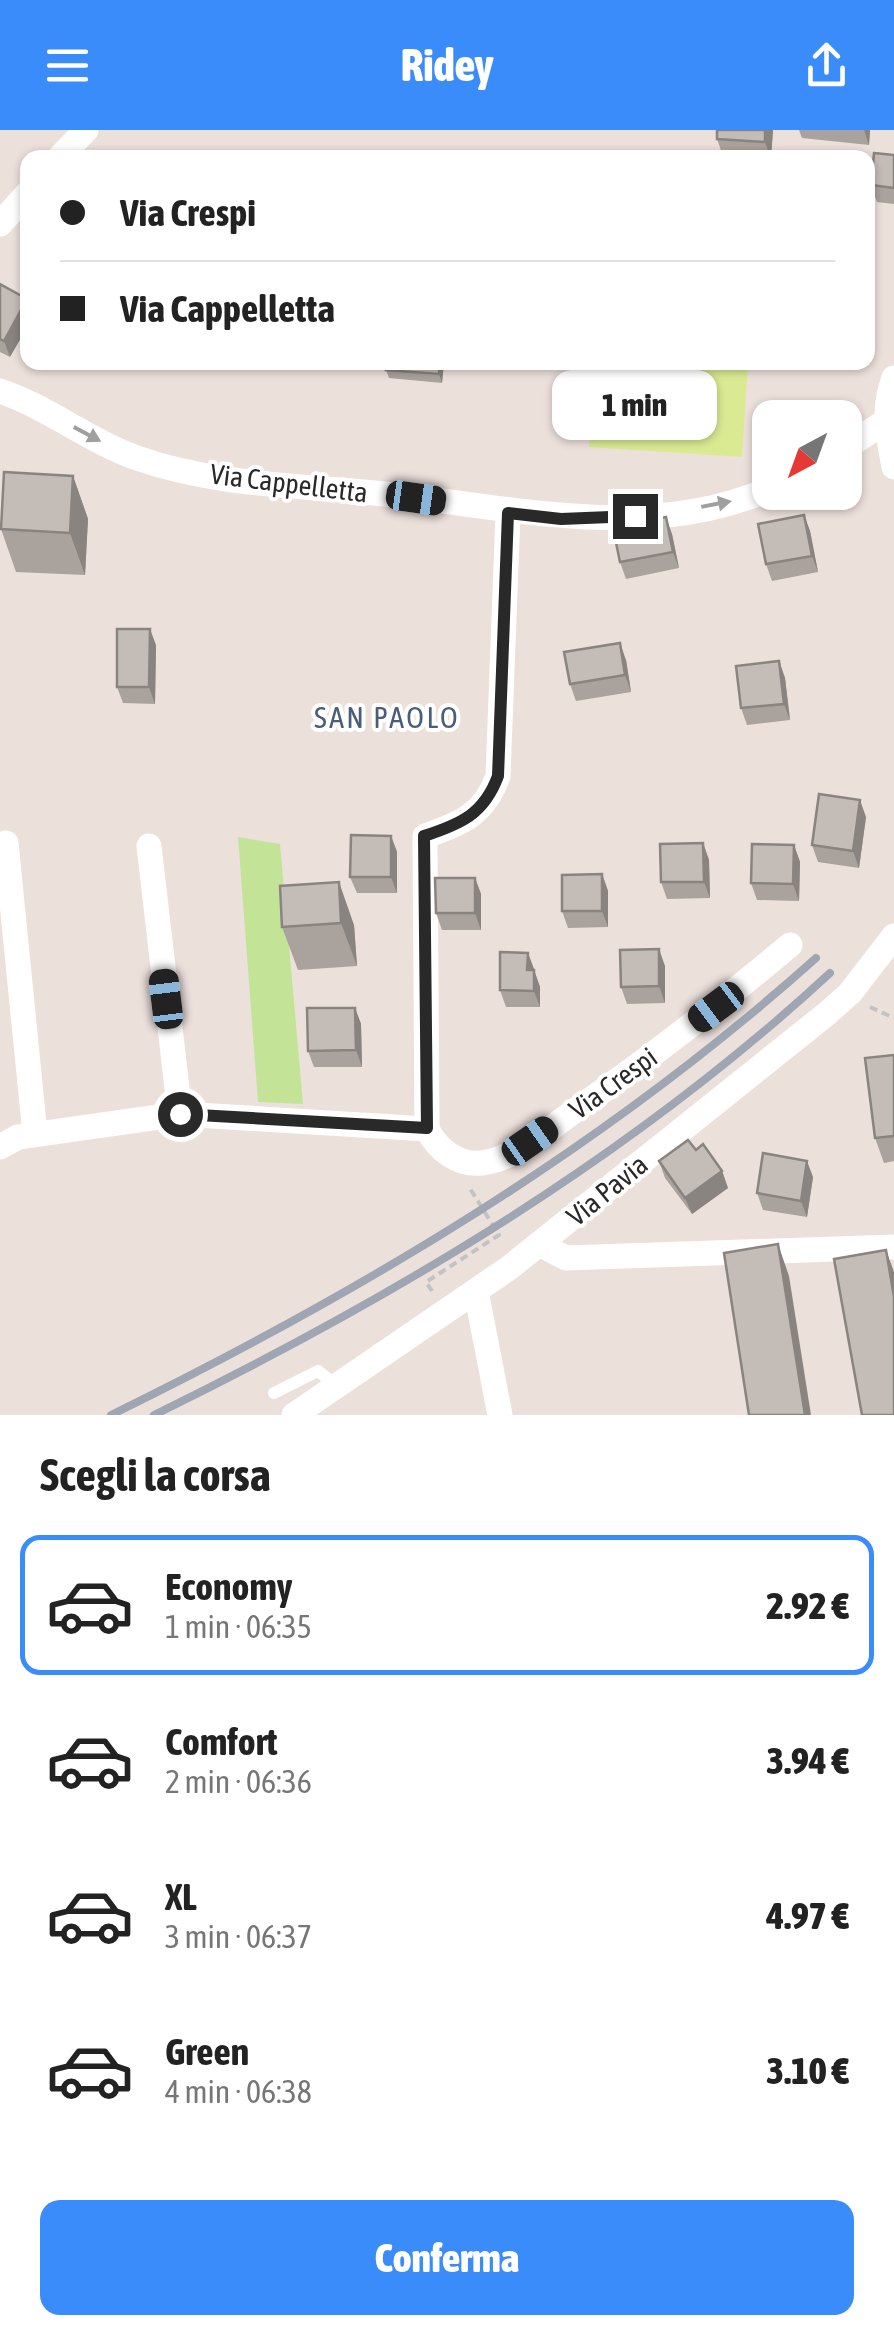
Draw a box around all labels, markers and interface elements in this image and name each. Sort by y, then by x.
icon: menu [40,38,95,93]
icon: share [799,38,854,93]
text: Ridey [401,39,493,91]
text: Via Crespi [120,191,256,234]
text: Via Cappelletta [120,287,335,330]
callout: 1 min [552,371,718,441]
text: 1 min [602,386,667,423]
north arrow [752,400,862,510]
map controls [752,400,862,510]
one-way arrow [73,425,102,442]
street label: Via Cappelletta [208,457,370,509]
car [384,479,448,517]
route end [613,494,658,539]
one-way arrow [700,496,731,512]
district label: SAN PAOLO [314,700,460,734]
car [147,967,185,1031]
car [683,977,749,1037]
street label: Via Crespi [563,1041,663,1125]
route start [158,1092,203,1137]
car [497,1112,563,1170]
street label: Via Pavia [560,1148,654,1232]
text: Scegli la corsa [40,1449,271,1501]
icon: car [45,1560,135,1650]
text: Economy [165,1565,292,1608]
text: 2.92 € [766,1584,849,1627]
text: 1 min · 06:35 [165,1608,312,1645]
icon: car [45,1715,135,1805]
text: Comfort [165,1720,277,1763]
text: 3.94 € [766,1739,849,1782]
text: 2 min · 06:36 [165,1763,312,1800]
icon: car [45,1870,135,1960]
text: XL [165,1875,197,1918]
text: 4.97 € [766,1894,849,1937]
text: 3 min · 06:37 [165,1918,312,1955]
icon: car [45,2025,135,2115]
text: Green [165,2030,249,2073]
text: 3.10 € [766,2049,849,2092]
text: 4 min · 06:38 [165,2073,312,2110]
button: Conferma [40,2200,854,2315]

